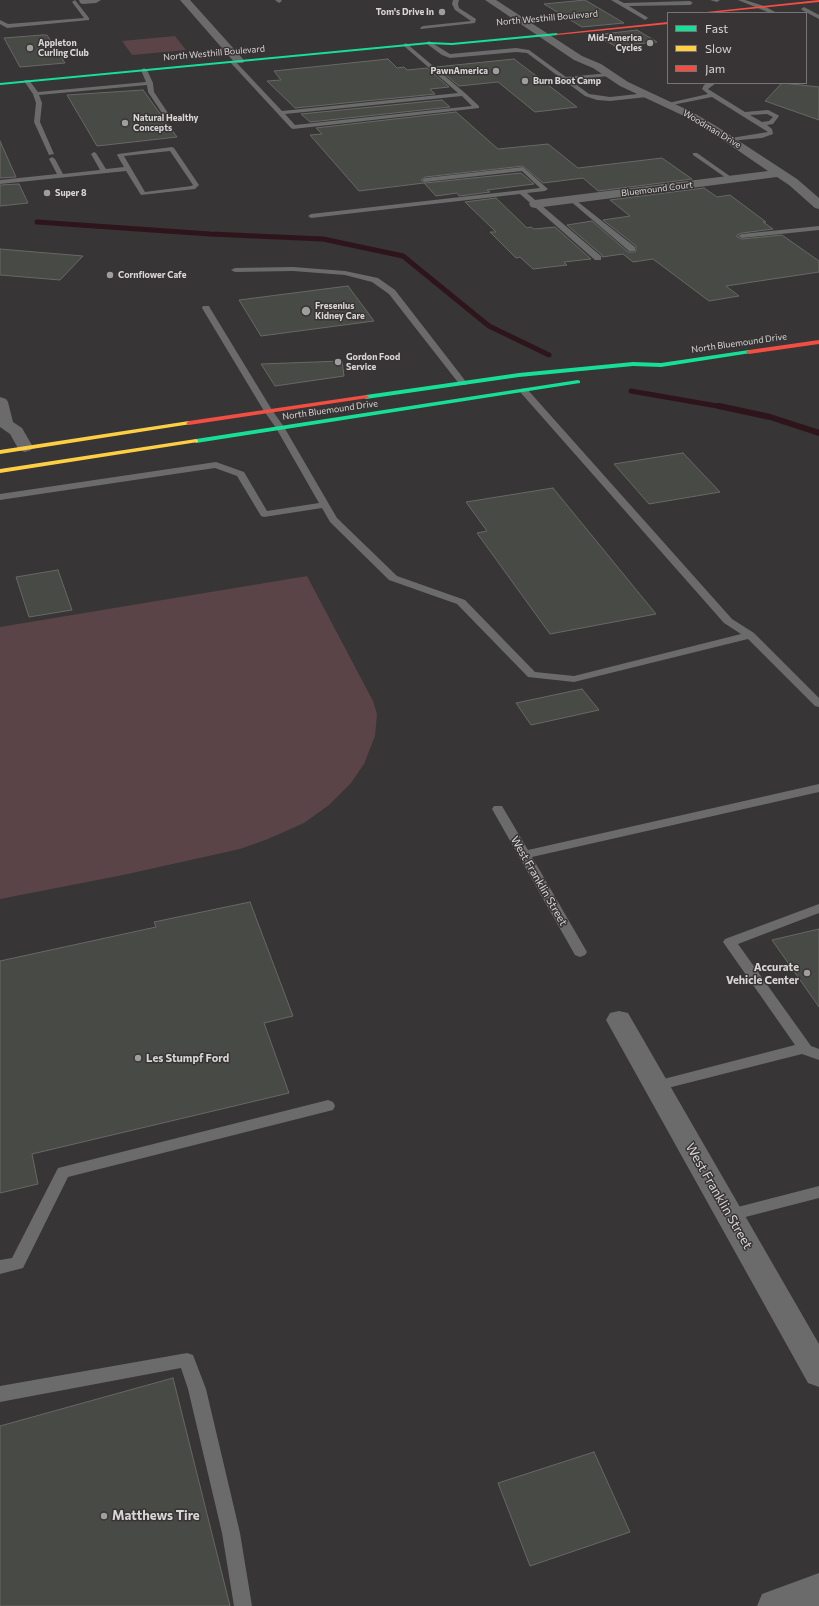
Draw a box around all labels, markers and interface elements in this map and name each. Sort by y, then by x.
place label: Tom's Drive In [376,7,434,17]
marker: Tom's Drive In [437,7,447,17]
street label: North Westhill Boulevard [496,8,598,28]
legend [667,12,807,84]
text: Fast [705,21,728,35]
place label: Mid-America Cycles [588,33,642,54]
place label: Appleton Curling Club [38,38,89,59]
marker: Mid-America Cycles [645,38,655,48]
text: Slow [705,41,732,55]
marker: Appleton Curling Club [25,43,35,53]
street label: North Westhill Boulevard [163,43,265,63]
text: Jam [705,61,725,75]
place label: PawnAmerica [430,66,488,76]
marker: PawnAmerica [491,66,501,76]
marker: Burn Boot Camp [520,76,530,86]
place label: Burn Boot Camp [533,76,601,86]
street label: Woodman Drive [681,107,743,151]
place label: Natural Healthy Concepts [133,113,198,134]
marker: Natural Healthy Concepts [120,118,130,128]
street label: Bluemound Court [621,179,693,199]
marker: Super 8 [42,188,52,198]
place label: Super 8 [55,188,87,198]
marker: Cornflower Cafe [105,270,115,280]
place label: Cornflower Cafe [118,270,186,280]
place label: Fresenius Kidney Care [315,301,365,322]
marker: Fresenius Kidney Care [300,305,312,317]
street label: North Bluemound Drive [691,331,787,355]
place label: Gordon Food Service [346,352,400,373]
marker: Gordon Food Service [333,357,343,367]
street label: North Bluemound Drive [282,398,378,422]
street label: West Franklin Street [508,834,570,928]
place label: Accurate Vehicle Center [726,960,799,986]
marker: Accurate Vehicle Center [802,968,812,978]
place label: Les Stumpf Ford [146,1051,229,1065]
marker: Les Stumpf Ford [133,1053,143,1063]
street label: West Franklin Street [682,1140,756,1252]
place label: Matthews Tire [112,1508,200,1524]
marker: Matthews Tire [99,1511,109,1521]

